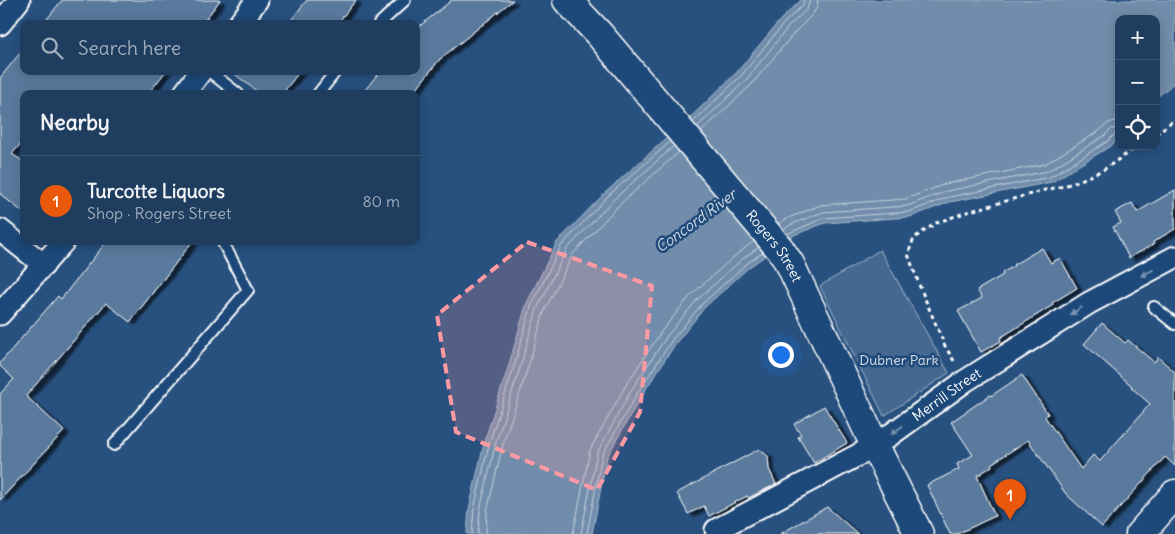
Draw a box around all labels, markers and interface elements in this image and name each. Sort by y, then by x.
map controls [1115,15,1160,150]
button: + [1115,15,1160,60]
search box [20,20,420,75]
icon: search [38,34,66,62]
text: Search here [78,36,181,60]
button: − [1115,60,1160,105]
button: locate [1115,105,1160,150]
text: Nearby [40,109,110,136]
text: Turcotte Liquors [87,179,225,203]
water label: Concord River [651,184,741,256]
text: 1 [53,191,59,211]
text: 80 m [362,191,400,211]
text: Shop · Rogers Street [87,203,231,223]
street label: Rogers Street [742,206,806,285]
one-way arrow [1140,268,1154,277]
one-way arrow [1070,307,1083,316]
your location [768,342,794,368]
park label: Dubner Park [859,351,939,369]
street label: Merrill Street [909,364,985,425]
one-way arrow [890,425,904,435]
pin: 1 [994,479,1026,520]

